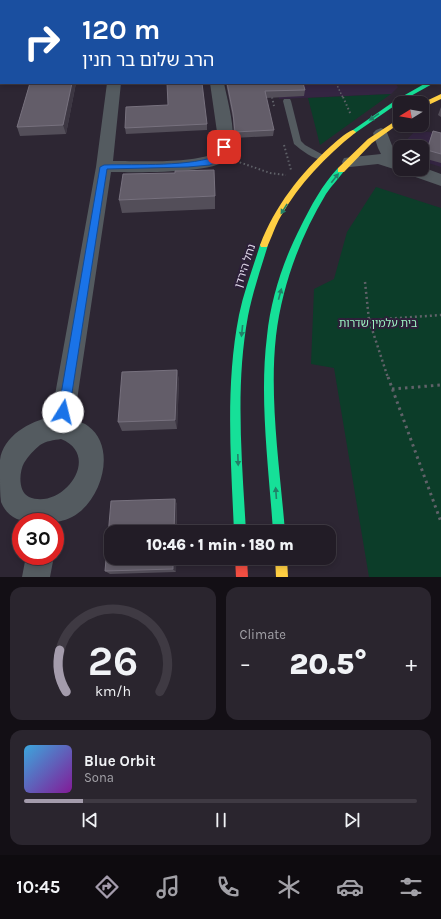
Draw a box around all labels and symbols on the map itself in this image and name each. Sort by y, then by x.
north arrow [393,96,429,132]
one-way arrow [369,113,379,121]
pin [207,130,241,164]
one-way arrow [330,172,339,183]
one-way arrow [280,203,287,215]
street label: נחל הירדן [232,243,258,289]
one-way arrow [277,288,283,300]
park label: בית עלמין שדרות [339,317,417,330]
one-way arrow [239,325,245,337]
position arrow [42,391,84,433]
one-way arrow [234,454,241,466]
one-way arrow [273,487,280,499]
speed limit sign: 30 [12,513,64,565]

